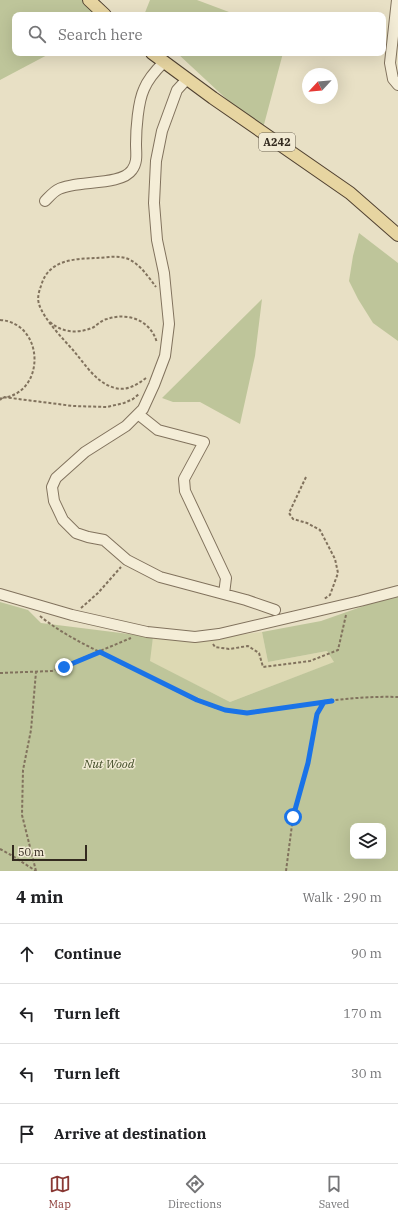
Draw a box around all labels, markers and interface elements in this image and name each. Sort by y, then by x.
search box [12,12,386,56]
icon: search [26,23,48,45]
text: Search here [58,25,143,44]
north arrow [302,68,338,104]
road number: A242 [259,133,295,151]
route end [55,658,73,676]
park label: Nut Wood [83,756,135,771]
route start [284,808,302,826]
map controls [350,823,386,859]
button: layers [350,823,386,859]
scale bar [12,843,87,862]
text: 50 m [18,845,44,859]
text: 4 min [16,886,64,908]
text: Walk · 290 m [303,889,382,906]
icon: ahead [16,943,38,965]
text: Continue [54,944,121,963]
text: 90 m [351,945,382,962]
icon: left [16,1003,38,1025]
text: Turn left [54,1004,120,1023]
text: 170 m [343,1005,382,1022]
icon: left [16,1063,38,1085]
text: Turn left [54,1064,120,1083]
text: 30 m [351,1065,382,1082]
icon: arrive [16,1123,38,1145]
text: Arrive at destination [54,1124,206,1143]
tab: Map [49,1173,71,1211]
tab: Directions [168,1173,222,1211]
tab: Saved [319,1173,349,1211]

